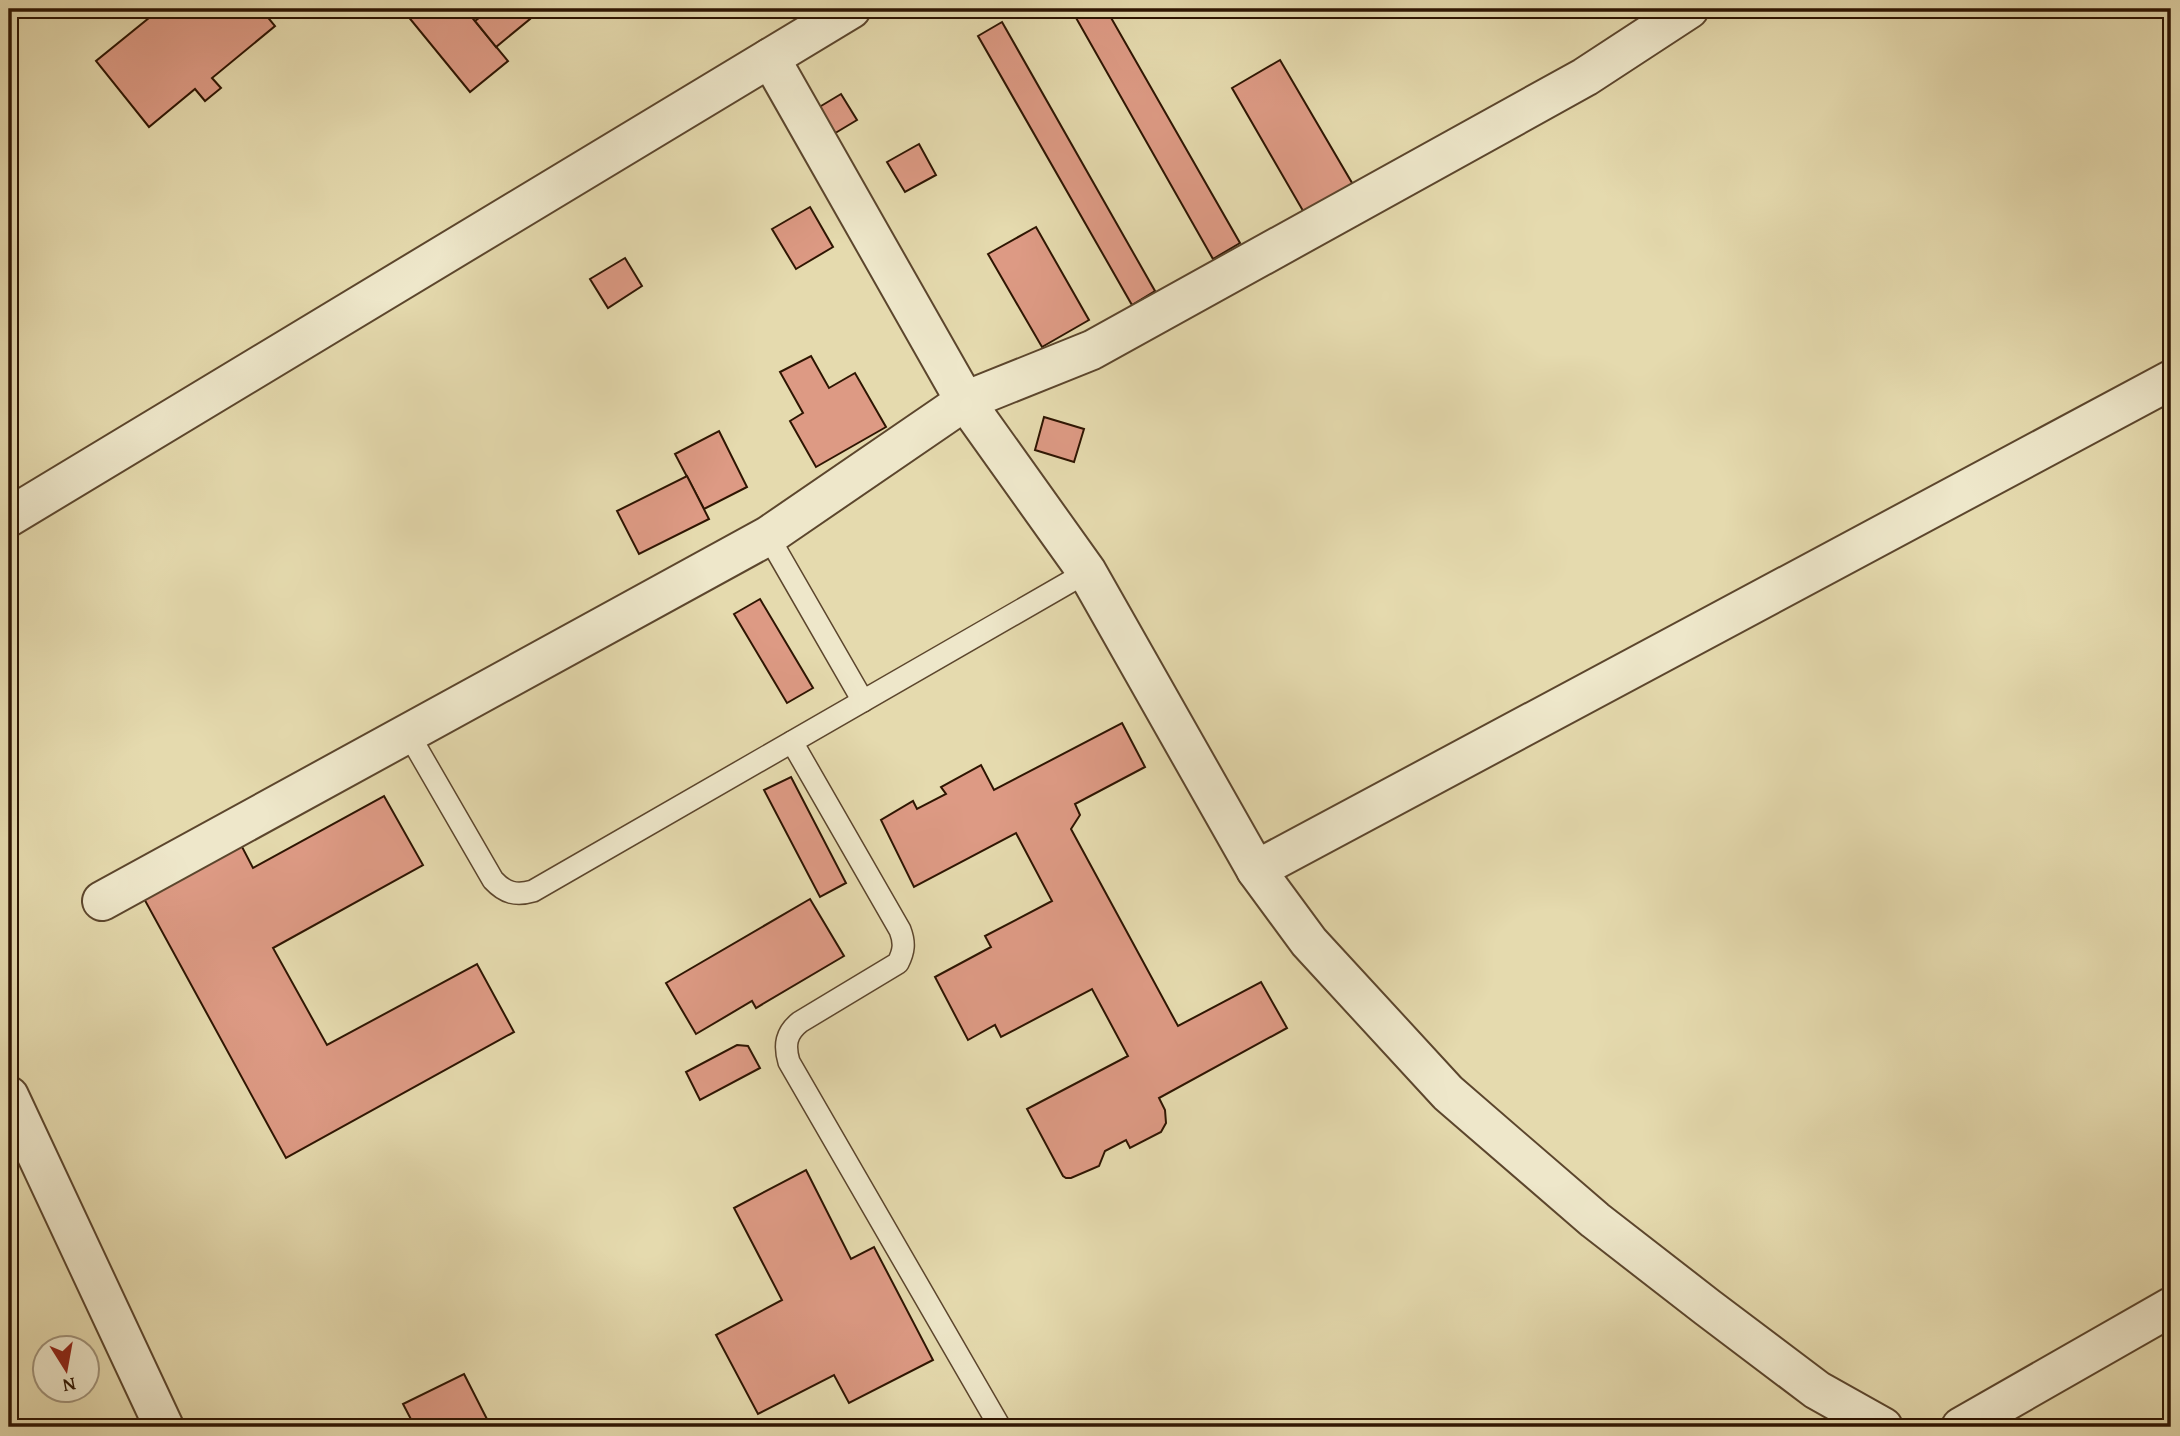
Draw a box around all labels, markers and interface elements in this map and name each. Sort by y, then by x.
north arrow [32,1334,102,1404]
text: N [60,1371,78,1401]

